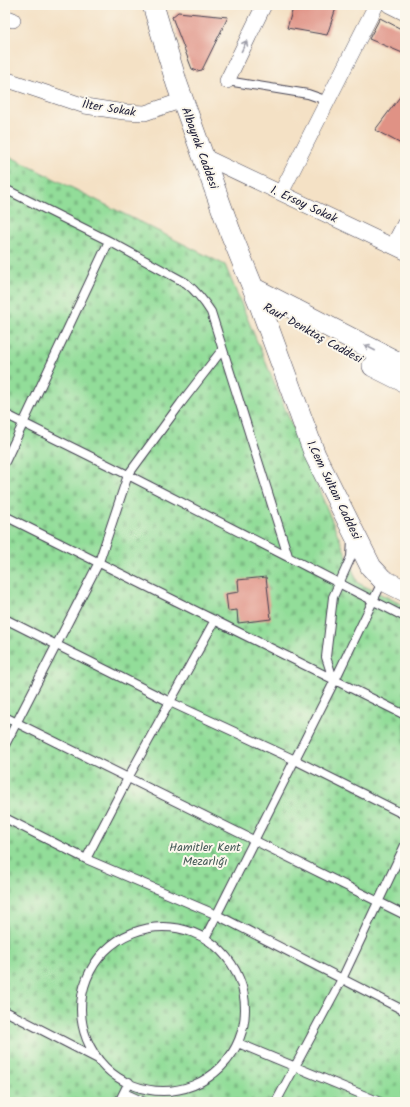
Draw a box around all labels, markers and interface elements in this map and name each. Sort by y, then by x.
one-way arrow [241,40,248,52]
street label: İlter Sokak [81,95,138,122]
street label: Albayrak Caddesi [176,105,224,193]
street label: 1. Ersoy Sokak [267,181,341,228]
street label: Rauf Denktaş Caddesi [259,298,367,369]
one-way arrow [364,344,376,352]
street label: 1.Cem Sultan Caddesi [301,437,366,544]
park label: Hamitler Kent Mezarlığı [169,838,241,871]

